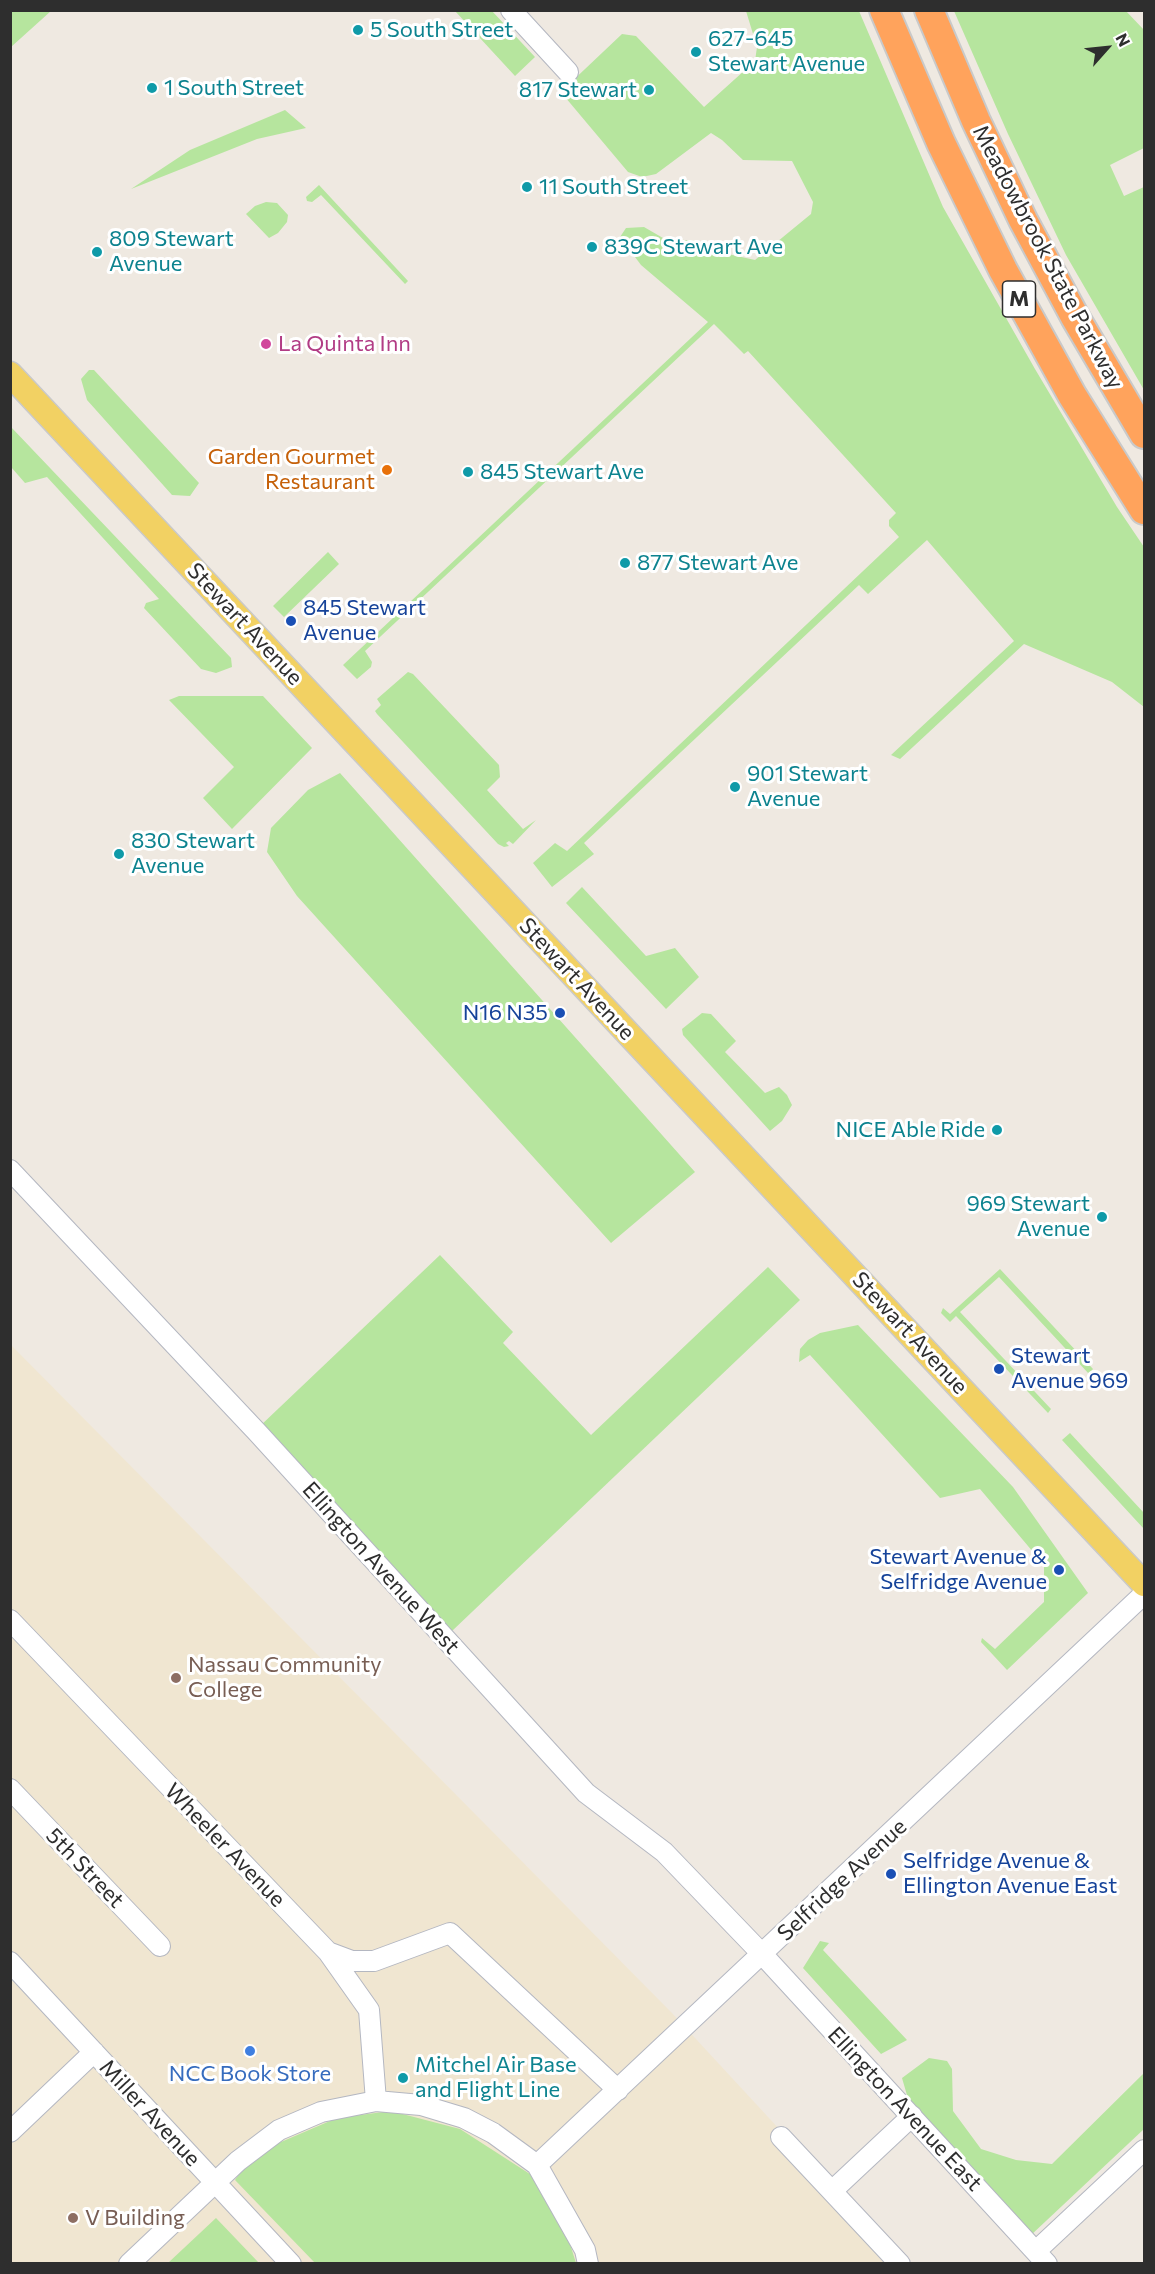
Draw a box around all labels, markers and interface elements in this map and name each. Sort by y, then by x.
place label: 5 South Street [370,17,513,43]
north arrow [1077,18,1137,78]
marker: 5 South Street [351,23,365,37]
place label: 627-645 Stewart Avenue [708,26,865,78]
text: N [1112,30,1135,49]
marker: 627-645 Stewart Avenue [689,45,703,59]
place label: 1 South Street [164,75,304,101]
place label: 817 Stewart [519,77,637,103]
marker: 1 South Street [145,81,159,95]
marker: 817 Stewart [642,83,656,97]
street label: Meadowbrook State Parkway [967,121,1129,393]
place label: 11 South Street [539,174,688,200]
marker: 11 South Street [520,180,534,194]
place label: 809 Stewart Avenue [109,226,234,278]
place label: 839C Stewart Ave [604,234,783,260]
marker: 839C Stewart Ave [585,240,599,254]
marker: 809 Stewart Avenue [90,245,104,259]
road number: M [1002,281,1036,317]
place label: La Quinta Inn [278,331,411,357]
marker: La Quinta Inn [259,337,273,351]
place label: Garden Gourmet Restaurant [208,444,375,496]
place label: 845 Stewart Ave [480,459,644,485]
marker: Garden Gourmet Restaurant [380,463,394,477]
marker: 845 Stewart Ave [461,465,475,479]
place label: 877 Stewart Ave [637,550,798,576]
marker: 877 Stewart Ave [618,556,632,570]
street label: Stewart Avenue [182,558,308,690]
place label: 845 Stewart Avenue [303,595,426,646]
marker: 845 Stewart Avenue [284,614,298,628]
place label: 901 Stewart Avenue [747,761,868,812]
marker: 901 Stewart Avenue [728,780,742,794]
place label: 830 Stewart Avenue [131,828,255,879]
marker: 830 Stewart Avenue [112,847,126,861]
street label: Stewart Avenue [514,913,640,1045]
place label: N16 N35 [463,1000,548,1026]
marker: N16 N35 [553,1006,567,1020]
place label: NICE Able Ride [836,1117,985,1143]
marker: NICE Able Ride [990,1123,1004,1137]
place label: 969 Stewart Avenue [966,1191,1090,1242]
marker: 969 Stewart Avenue [1095,1210,1109,1224]
street label: Stewart Avenue [847,1267,973,1399]
place label: Stewart Avenue 969 [1011,1343,1128,1394]
marker: Stewart Avenue 969 [992,1362,1006,1376]
street label: Ellington Avenue West [297,1477,465,1659]
place label: Stewart Avenue & Selfridge Avenue [870,1544,1047,1596]
marker: Stewart Avenue & Selfridge Avenue [1052,1563,1066,1577]
place label: Nassau Community College [188,1652,382,1704]
marker: Nassau Community College [169,1671,183,1685]
street label: Wheeler Avenue [159,1778,291,1912]
street label: Selfridge Avenue [772,1813,912,1947]
street label: 5th Street [41,1823,129,1913]
place label: Selfridge Avenue & Ellington Avenue East [903,1848,1117,1900]
marker: Selfridge Avenue & Ellington Avenue East [884,1867,898,1881]
street label: Ellington Avenue East [822,2022,988,2196]
marker: NCC Book Store [243,2044,257,2058]
place label: Mitchel Air Base and Flight Line [415,2052,577,2104]
street label: Miller Avenue [94,2054,206,2172]
place label: NCC Book Store [169,2061,331,2087]
marker: Mitchel Air Base and Flight Line [396,2071,410,2085]
place label: V Building [85,2205,185,2231]
marker: V Building [66,2211,80,2225]

